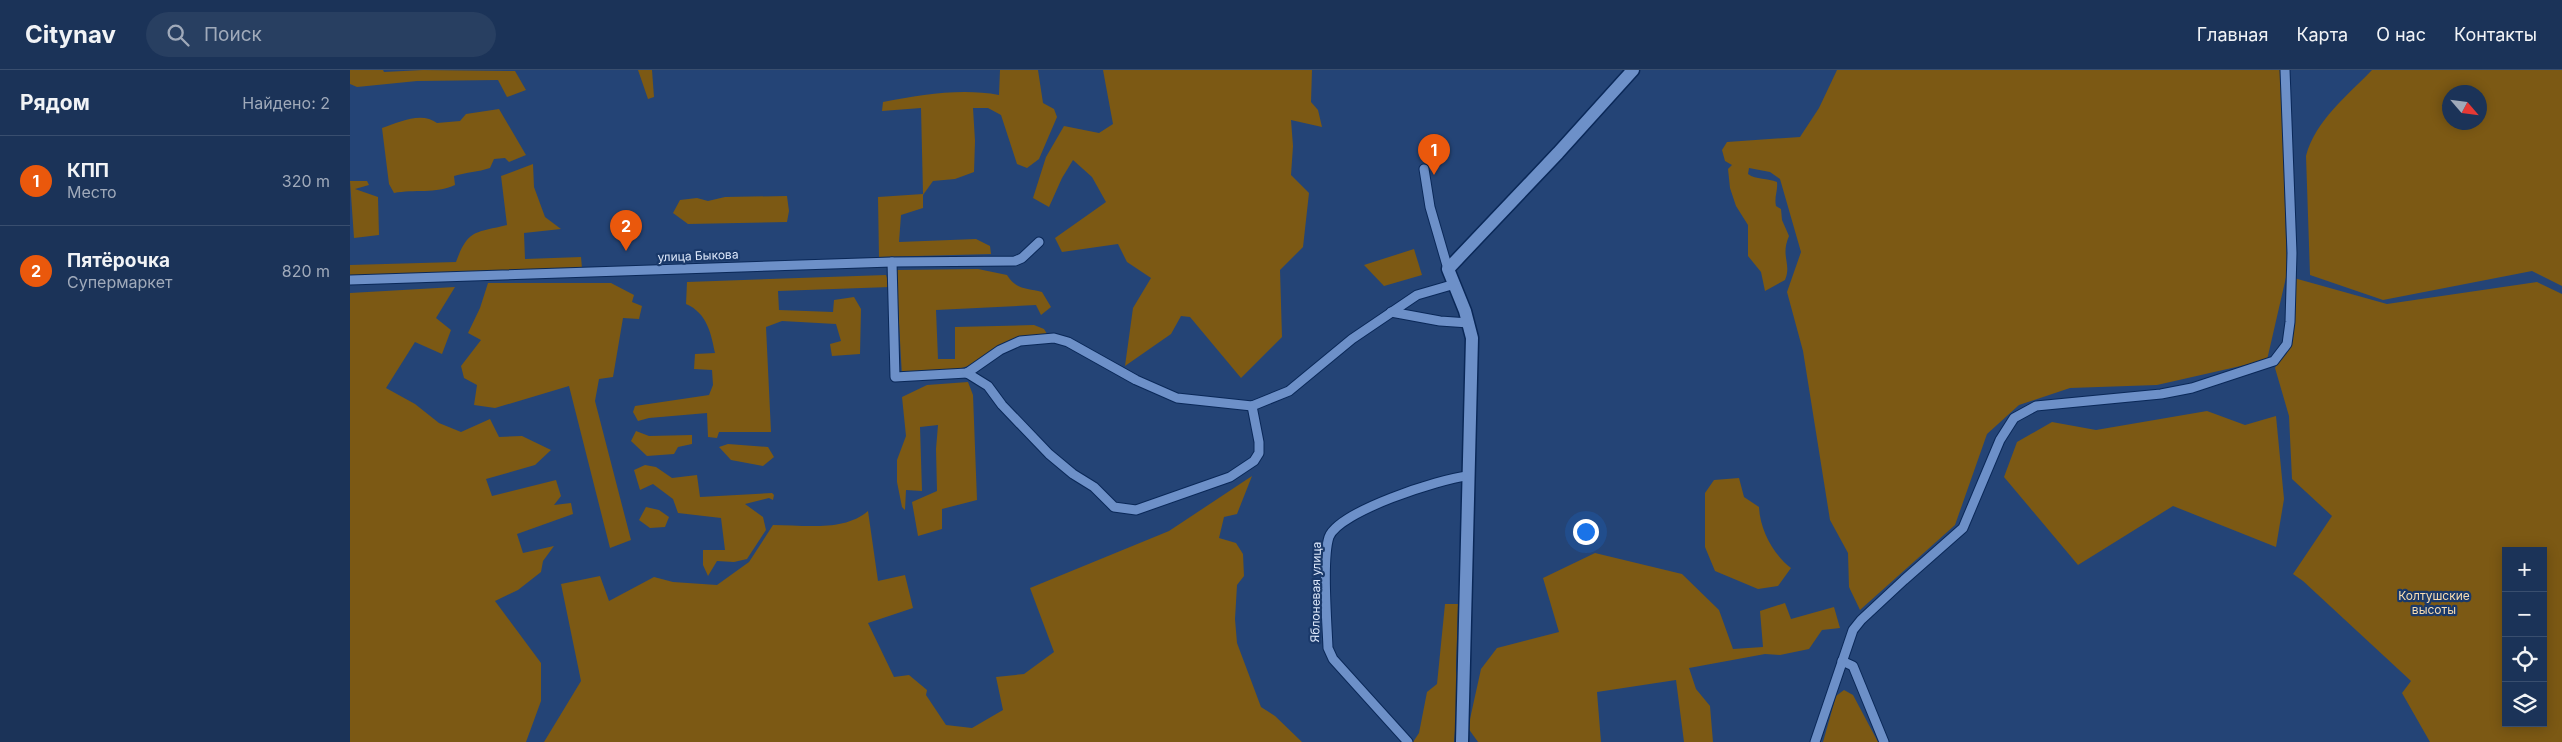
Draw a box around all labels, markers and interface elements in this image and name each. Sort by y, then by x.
search box [146,12,496,57]
text: Citynav [25,20,116,49]
icon: search [164,21,192,49]
text: Поиск [204,23,262,46]
text: Главная [2197,24,2268,45]
text: Карта [2296,24,2348,45]
text: О нас [2376,24,2426,45]
text: Контакты [2454,24,2537,45]
north arrow [2442,85,2487,130]
text: Рядом [20,90,90,115]
text: Найдено: 2 [242,93,330,113]
pin: 1 [1418,134,1450,175]
text: КПП [67,159,109,182]
text: 1 [33,171,39,191]
text: 320 m [282,171,330,191]
text: Место [67,182,117,202]
pin: 2 [610,210,642,251]
street label: улица Быкова [657,247,739,264]
text: Пятёрочка [67,249,170,272]
text: 2 [31,261,41,281]
text: 820 m [282,261,330,281]
text: Супермаркет [67,272,172,292]
your location [1573,519,1599,545]
street label: Яблоневая улица [1307,542,1324,642]
map controls [2502,547,2547,727]
button: + [2502,547,2547,592]
park label: Колтушские высоты [2398,588,2470,617]
button: − [2502,592,2547,637]
button: locate [2502,637,2547,682]
button: layers [2502,682,2547,727]

